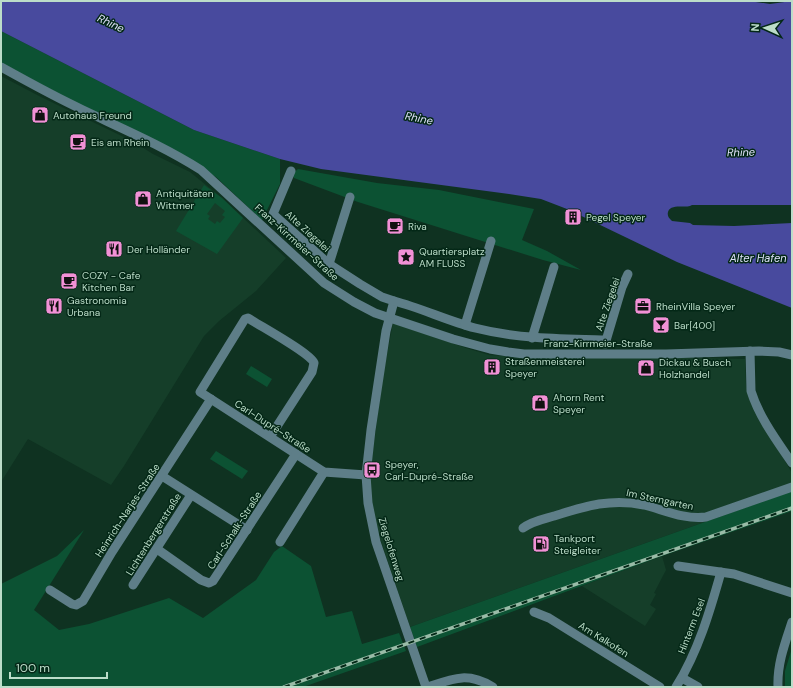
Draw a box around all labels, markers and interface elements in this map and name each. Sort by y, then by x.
north arrow [745,8,785,48]
water label: Rhine [95,11,127,35]
text: N [748,23,762,32]
shop icon: Autohaus Freund [30,105,50,125]
water label: Rhine [404,108,434,128]
place label: Autohaus Freund [53,109,132,122]
cafe icon: Eis am Rhein [68,132,88,152]
place label: Eis am Rhein [91,136,150,149]
water label: Rhine [727,145,755,159]
place label: Antiquitäten Wittmer [156,187,214,212]
shop icon: Antiquitäten Wittmer [133,189,153,209]
street label: Franz-Kirrmeier-Straße [252,201,342,284]
building icon: Pegel Speyer [563,207,583,227]
street label: Alte Ziegelei [283,208,333,255]
place label: Pegel Speyer [586,211,645,224]
cafe icon: Riva [385,216,405,236]
place label: Riva [408,220,427,233]
restaurant icon: Der Holländer [104,239,124,259]
place label: Der Holländer [127,243,190,256]
place label: Quartiersplatz AM FLUSS [419,245,485,270]
place icon: Quartiersplatz AM FLUSS [396,247,416,267]
water label: Alter Hafen [728,251,787,265]
place label: COZY - Cafe Kitchen Bar [82,269,141,294]
cafe icon: COZY - Cafe Kitchen Bar [59,271,79,291]
street label: Alte Ziegelei [592,276,623,333]
place label: Gastronomia Urbana [67,294,127,319]
restaurant icon: Gastronomia Urbana [44,296,64,316]
office icon: RheinVilla Speyer [633,296,653,316]
place label: RheinVilla Speyer [656,300,735,313]
bar icon: Bar[400] [651,315,671,335]
place label: Bar[400] [674,319,715,332]
street label: Franz-Kirrmeier-Straße [544,337,653,350]
place label: Straßenmeisterei Speyer [505,355,585,380]
place label: Dickau & Busch Holzhandel [659,356,731,381]
building icon: Straßenmeisterei Speyer [482,357,502,377]
shop icon: Dickau & Busch Holzhandel [636,358,656,378]
place label: Ahorn Rent Speyer [553,391,604,416]
shop icon: Ahorn Rent Speyer [530,393,550,413]
street label: Carl-Dupré-Straße [232,397,314,456]
place label: Speyer, Carl-Dupré-Straße [385,458,474,483]
bus stop icon: Speyer, Carl-Dupré-Straße [362,460,382,480]
street label: Heinrich-Narjes-Straße [92,461,163,560]
street label: Im Sterngarten [625,486,695,513]
street label: Carl-Schalk-Straße [204,489,265,572]
street label: Lichtenbergerstraße [123,490,184,578]
street label: Ziegelofenweg [376,516,408,583]
place label: Tankport Steigleiter [554,532,601,557]
fuel station icon: Tankport Steigleiter [531,534,551,554]
street label: Hinterm Esel [675,597,708,656]
street label: Am Kalkofen [576,619,631,660]
scale bar [10,654,107,680]
text: 100 m [16,660,50,676]

